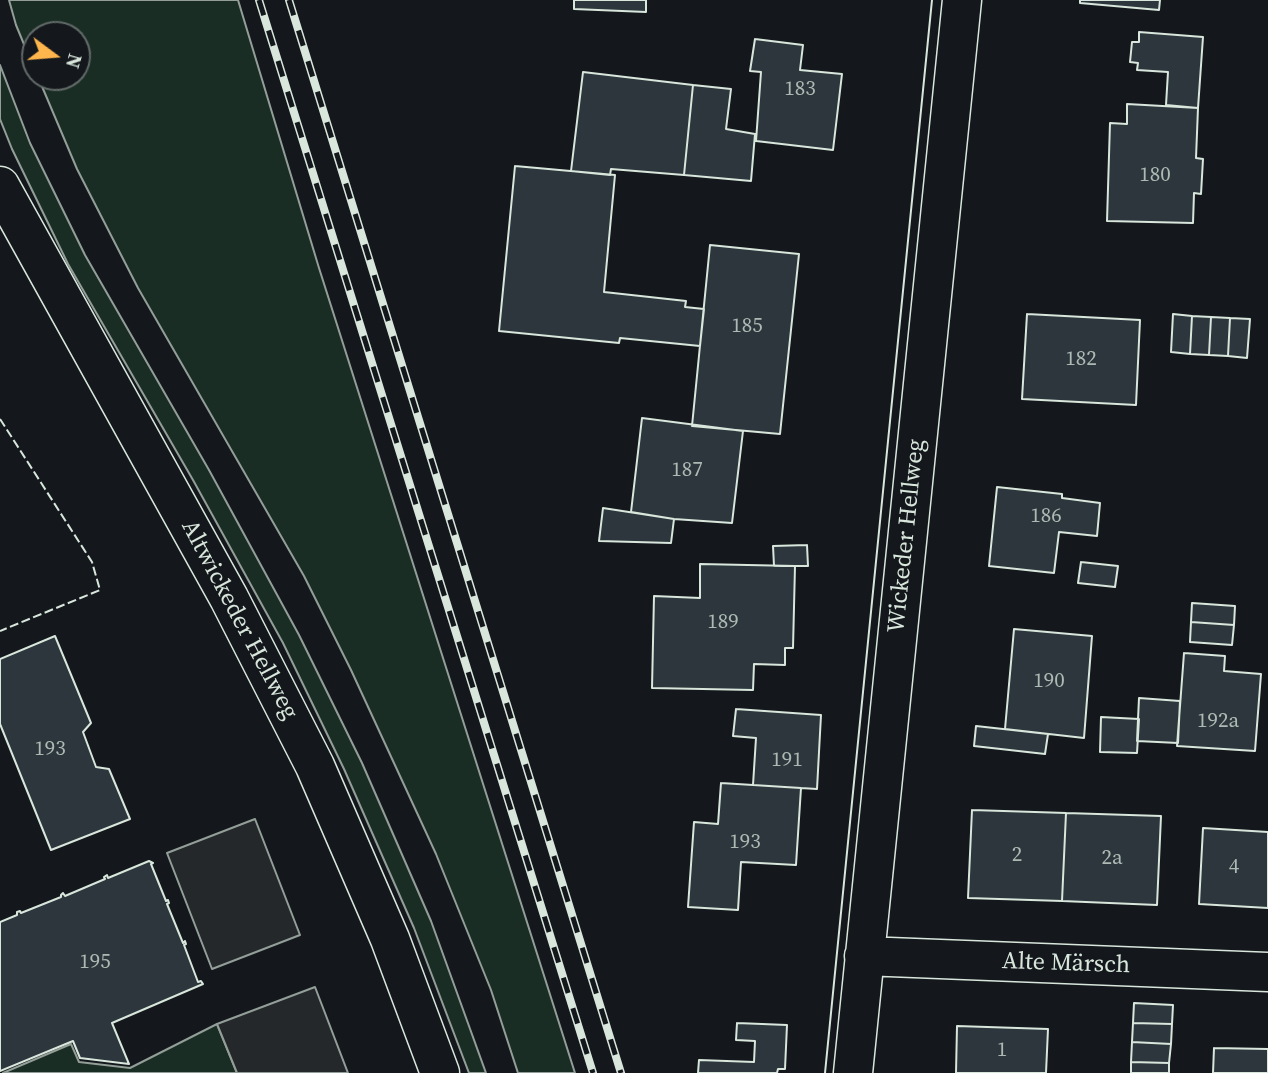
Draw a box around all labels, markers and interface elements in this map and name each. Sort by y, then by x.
north arrow [21,21,91,91]
text: N [60,51,89,71]
house number: 183 [784,77,816,103]
house number: 180 [1139,163,1171,189]
house number: 185 [731,314,763,340]
house number: 182 [1065,347,1097,373]
street label: Wickeder Hellweg [883,438,931,634]
house number: 187 [671,458,703,484]
house number: 186 [1030,504,1062,530]
street label: Altwickeder Hellweg [174,515,304,725]
house number: 189 [707,610,739,636]
house number: 190 [1033,669,1065,695]
house number: 192a [1197,709,1239,735]
house number: 193 [34,737,66,763]
house number: 191 [771,748,803,774]
house number: 193 [729,830,761,856]
house number: 2 [1012,843,1022,869]
house number: 2a [1101,846,1123,872]
house number: 4 [1229,855,1239,881]
street label: Alte Märsch [1001,947,1131,981]
house number: 195 [79,950,111,976]
house number: 1 [997,1038,1007,1064]

